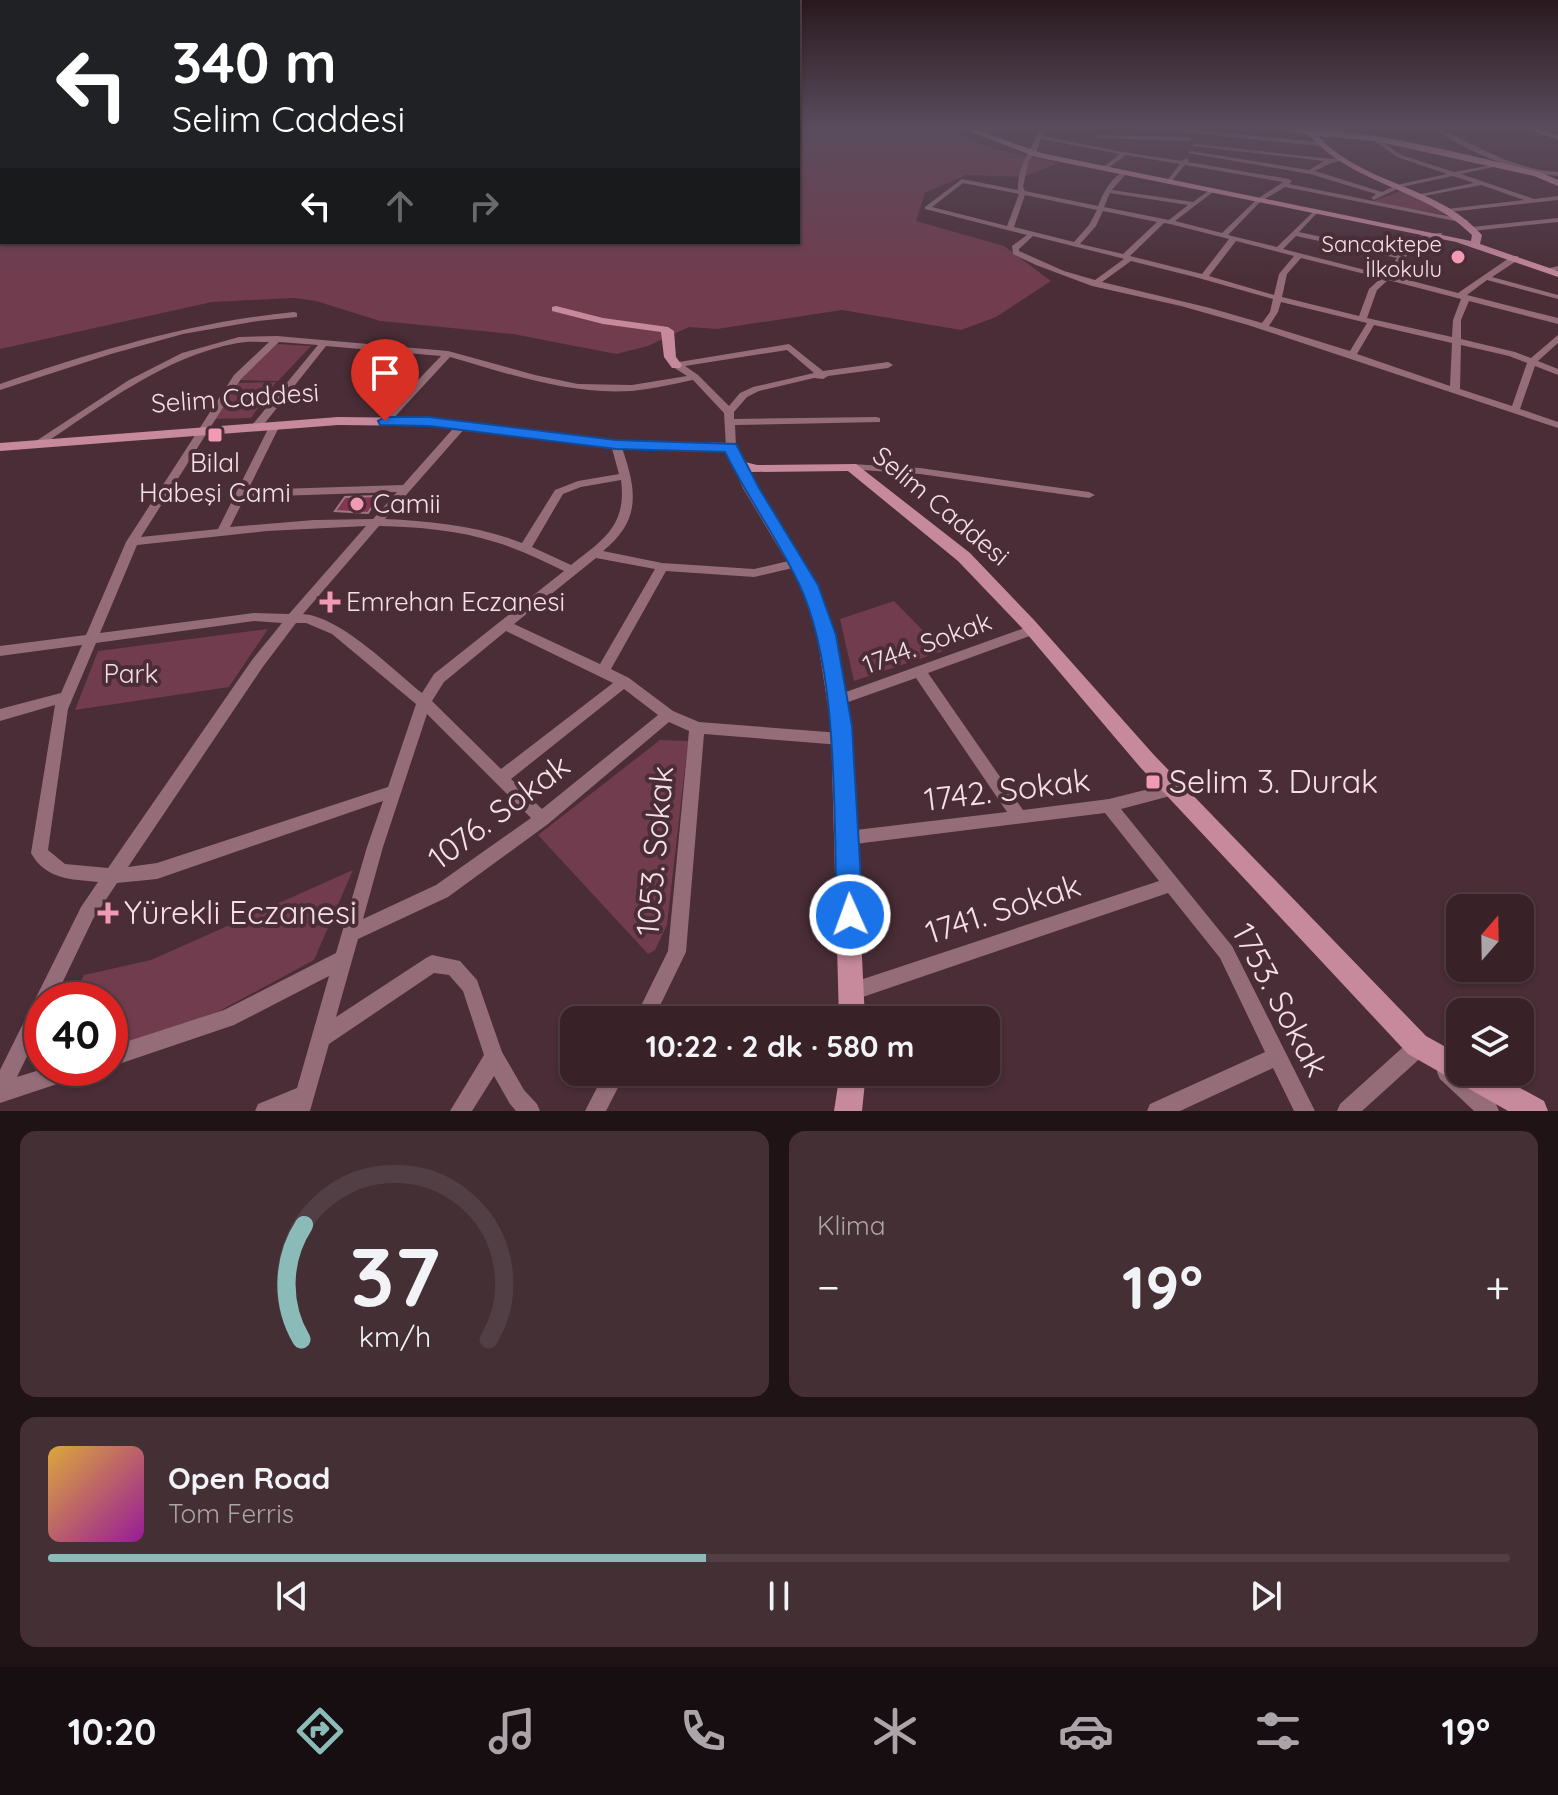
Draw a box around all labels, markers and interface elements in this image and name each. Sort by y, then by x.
text: 340 m [172,27,337,97]
icon: left [40,32,144,136]
text: Selim Caddesi [172,96,405,141]
icon: left [294,184,338,228]
icon: ahead [378,184,422,228]
icon: right [462,184,506,228]
place label: Sancaktepe İlkokulu [1322,230,1442,283]
marker: Sancaktepe İlkokulu [1449,248,1467,266]
pin [351,339,419,421]
icon: arrive [363,351,407,395]
street label: Selim Caddesi [150,375,320,420]
marker: Bilal Habeşi Cami [206,426,224,444]
street label: Selim Caddesi [866,439,1016,572]
place label: Bilal Habeşi Cami [139,446,291,509]
place label: Camii [373,487,441,520]
marker: Camii [348,495,366,513]
place label: Emrehan Eczanesi [346,585,565,618]
marker: Emrehan Eczanesi [321,593,339,611]
street label: 1744. Sokak [858,604,996,681]
park label: Park [103,657,159,690]
street label: 1076. Sokak [420,745,577,877]
street label: 1742. Sokak [922,759,1092,819]
place label: Selim 3. Durak [1169,761,1378,801]
street label: 1053. Sokak [627,764,681,938]
marker: Selim 3. Durak [1144,773,1162,791]
street label: 1741. Sokak [920,864,1085,952]
position arrow [808,873,892,957]
place label: Yürekli Eczanesi [124,892,357,932]
north arrow [1446,894,1534,982]
map controls [1446,894,1534,1086]
marker: Yürekli Eczanesi [99,904,117,922]
street label: 1753. Sokak [1224,916,1338,1083]
speed limit sign: 40 [24,982,128,1086]
button: layers [1446,998,1534,1086]
text: 10:22 · 2 dk · 580 m [646,1027,914,1065]
text: Klima [817,1209,886,1242]
text: 37 [349,1223,440,1327]
text: 19° [1122,1249,1203,1324]
text: − [817,1259,840,1314]
text: + [1485,1259,1510,1314]
text: km/h [358,1318,431,1354]
text: Open Road [168,1459,330,1497]
text: Tom Ferris [168,1497,294,1530]
icon: previous [270,1574,314,1618]
icon: pause [757,1574,801,1618]
icon: next [1244,1574,1288,1618]
icon: directions [292,1703,348,1759]
icon: music [484,1703,540,1759]
icon: phone [675,1703,731,1759]
icon: climate [867,1703,923,1759]
icon: car [1058,1703,1114,1759]
icon: filters [1250,1703,1306,1759]
text: 10:20 [68,1709,156,1754]
text: 19° [1441,1709,1490,1754]

